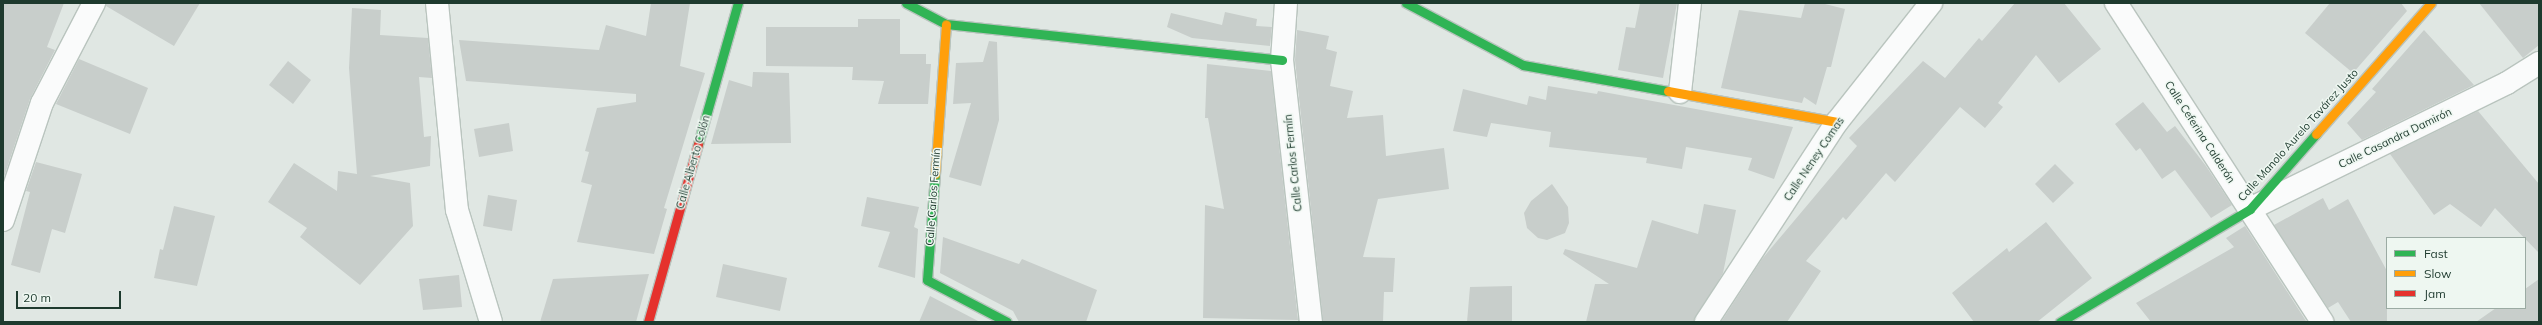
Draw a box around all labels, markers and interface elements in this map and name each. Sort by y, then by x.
street label: Calle Manolo Aurelo Tavárez Justo [2235,66,2361,204]
street label: Calle Ceferina Calderón [2162,78,2238,186]
street label: Calle Casandra Damirón [2336,105,2454,171]
street label: Calle Alberto Colón [673,113,713,211]
street label: Calle Carlos Fermín [1281,114,1305,212]
street label: Calle Neney Comas [1781,115,1847,203]
street label: Calle Carlos Fermín [923,148,943,246]
legend [2386,237,2526,309]
text: Fast [2424,246,2448,261]
text: Slow [2424,266,2452,281]
scale bar [18,283,123,309]
text: Jam [2424,286,2446,301]
text: 20 m [23,290,51,305]

